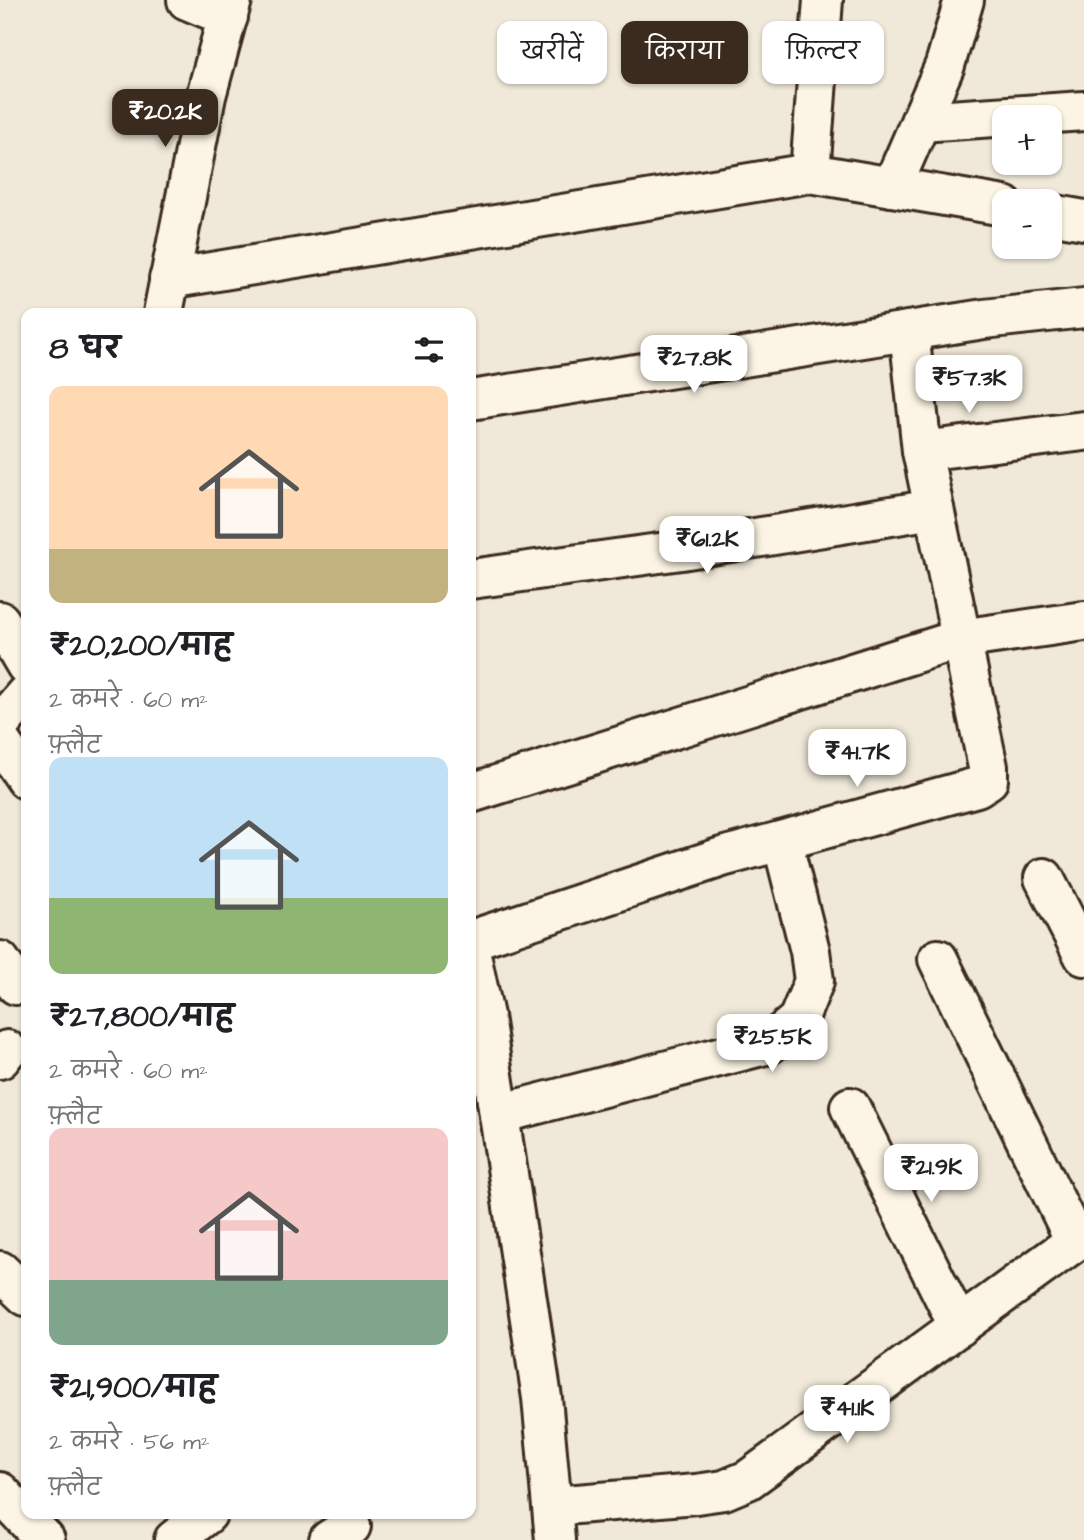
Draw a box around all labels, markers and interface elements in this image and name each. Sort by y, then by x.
chip: खरीदें [497,21,607,84]
chip: किराया [621,21,748,84]
chip: फ़िल्टर [762,21,884,84]
pin: ₹20.2K [108,90,222,149]
text: ₹20.2K [128,96,202,128]
map controls [992,105,1062,259]
button: + [992,105,1062,175]
button: − [992,189,1062,259]
text: 8 घर [49,328,120,370]
icon: filters [410,331,448,369]
pin: ₹27.8K [637,336,751,395]
text: ₹27.8K [656,342,732,374]
pin: ₹57.3K [912,356,1026,415]
text: ₹57.3K [931,362,1007,394]
icon: home [186,431,312,557]
pin: ₹61.2K [650,516,764,576]
text: ₹61.2K [675,523,739,555]
text: ₹20,200/माह [49,625,232,667]
text: 2 कमरे · 60 m² [49,684,208,716]
text: फ़्लैट [49,730,101,762]
pin: ₹41.7K [800,730,914,789]
text: ₹41.7K [824,736,890,768]
icon: home [186,802,312,928]
text: ₹27,800/माह [49,996,234,1038]
pin: ₹25.5K [715,1014,829,1074]
text: ₹25.5K [733,1021,811,1053]
text: 2 कमरे · 60 m² [49,1055,208,1087]
text: फ़्लैट [49,1101,101,1133]
pin: ₹21.9K [874,1144,988,1204]
text: ₹21.9K [900,1151,962,1183]
icon: home [186,1173,312,1299]
text: ₹21,900/माह [49,1367,217,1409]
pin: ₹41.1K [790,1386,904,1445]
text: ₹41.1K [820,1392,874,1424]
text: 2 कमरे · 56 m² [49,1426,210,1458]
text: फ़्लैट [49,1472,101,1504]

